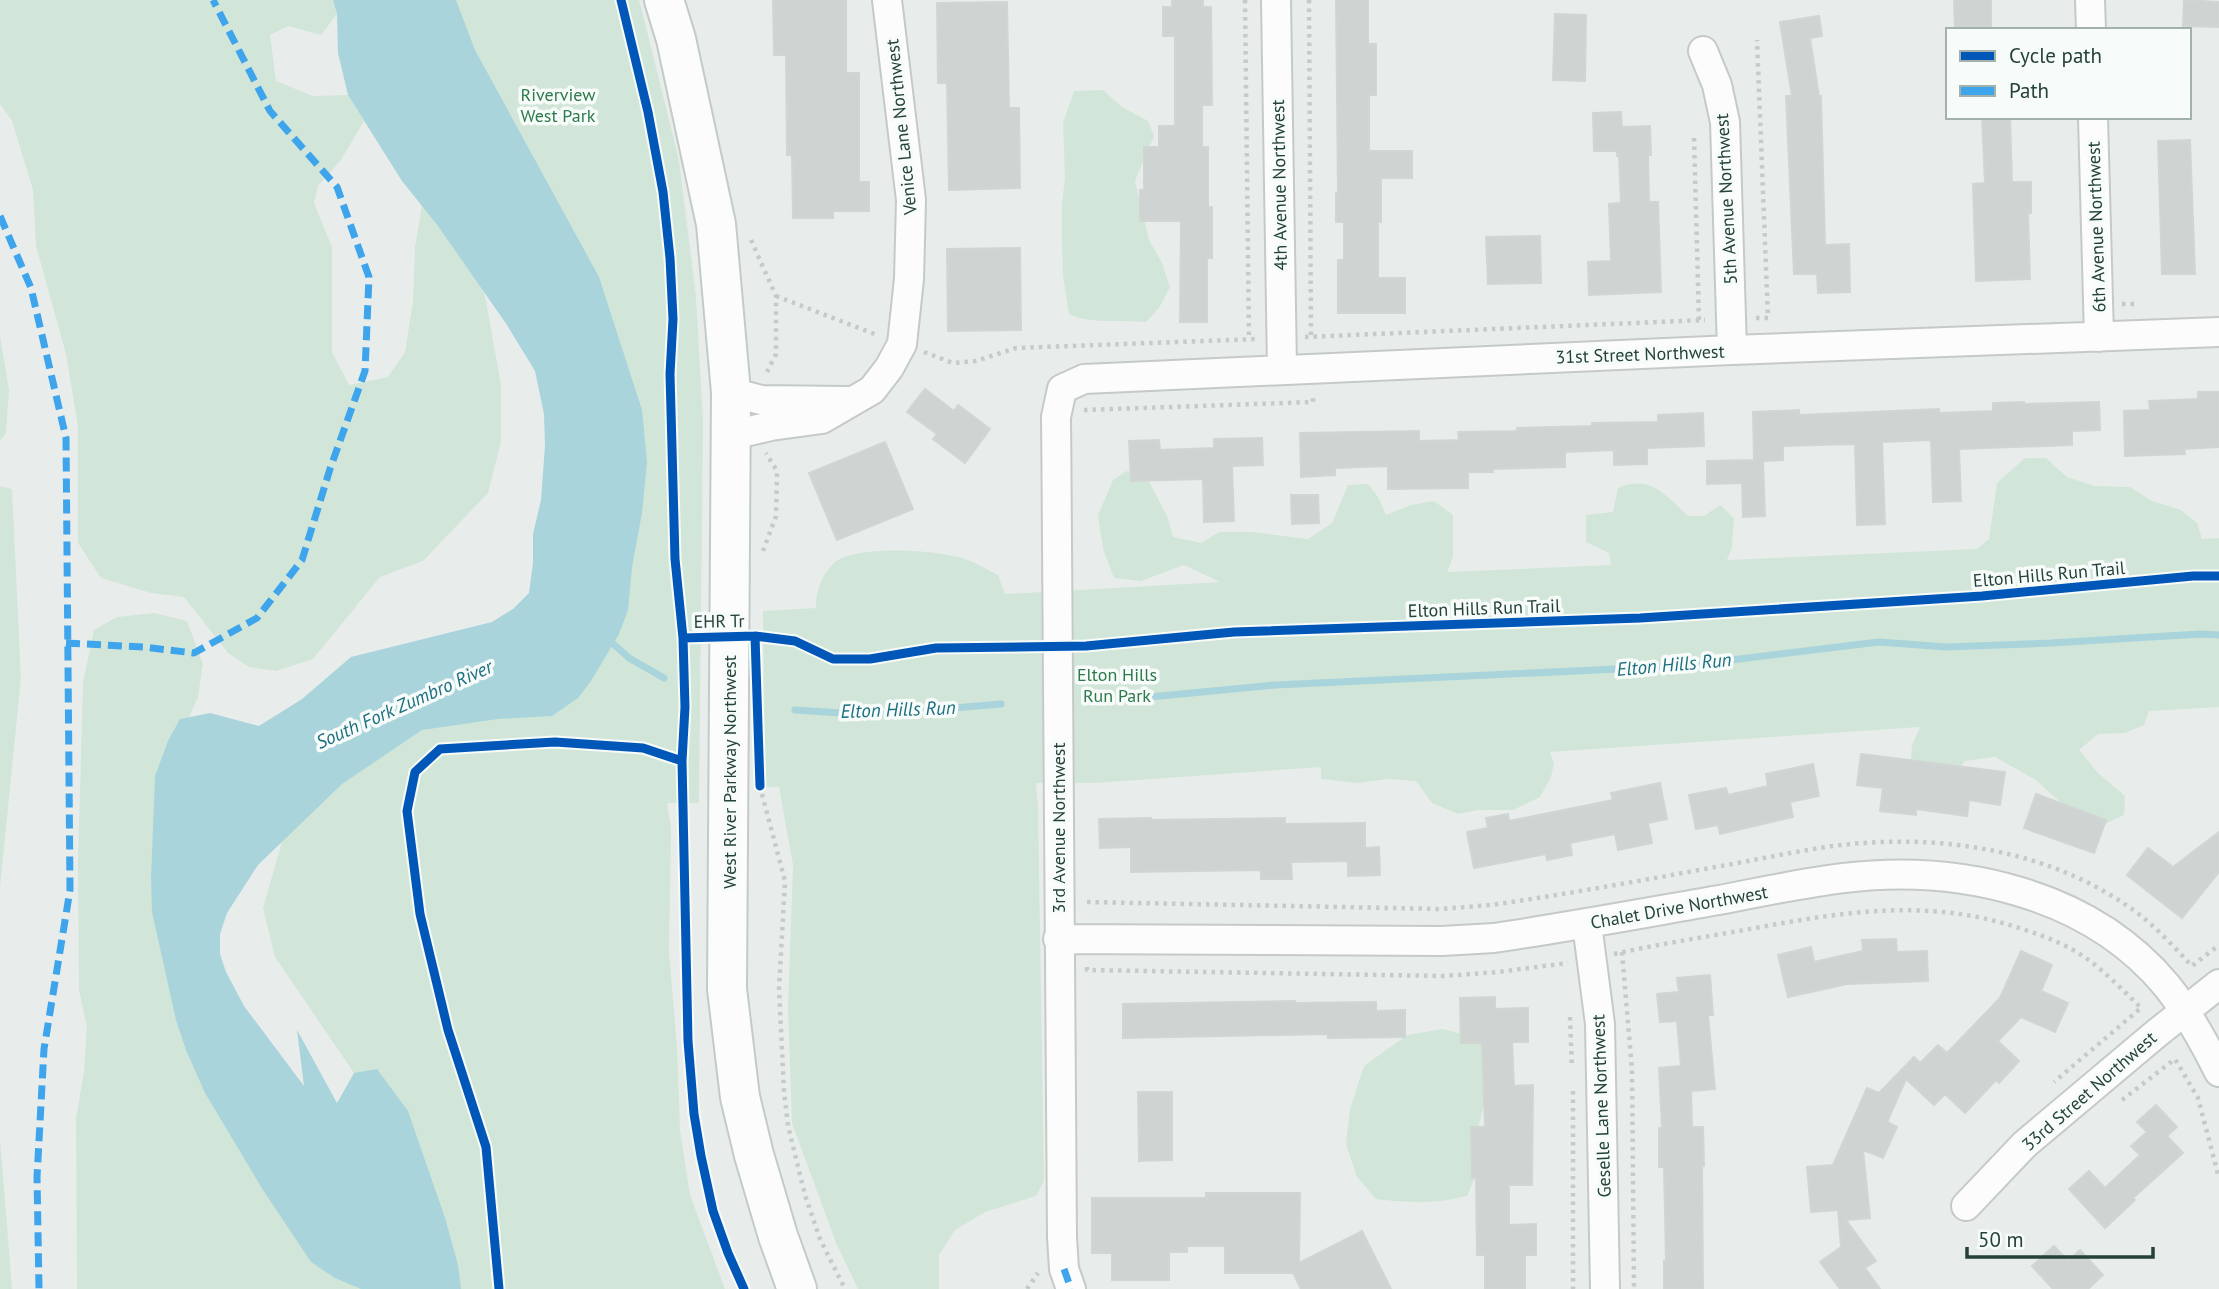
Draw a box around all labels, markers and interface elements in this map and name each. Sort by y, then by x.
legend [1946,28,2191,119]
street label: Venice Lane Northwest [880,38,922,217]
text: Cycle path [2009,42,2102,69]
text: Path [2009,77,2049,104]
park label: Riverview West Park [521,83,596,127]
street label: 4th Avenue Northwest [1266,99,1292,271]
street label: 5th Avenue Northwest [1710,113,1742,285]
street label: 6th Avenue Northwest [2082,141,2110,313]
street label: 31st Street Northwest [1555,340,1725,368]
street label: Elton Hills Run Trail [1972,556,2127,592]
street label: Elton Hills Run Trail [1407,594,1561,622]
street label: EHR Tr [693,609,745,633]
water label: Elton Hills Run [1616,647,1732,681]
water label: South Fork Zumbro River [312,653,498,754]
street label: West River Parkway Northwest [718,655,741,889]
park label: Elton Hills Run Park [1077,663,1157,707]
water label: Elton Hills Run [840,695,956,723]
street label: 3rd Avenue Northwest [1047,742,1070,914]
street label: Chalet Drive Northwest [1589,880,1769,934]
street label: Geselle Lane Northwest [1586,1014,1616,1198]
street label: 33rd Street Northwest [2017,1026,2161,1156]
scale bar [1967,1216,2152,1260]
text: 50 m [1978,1226,2024,1253]

